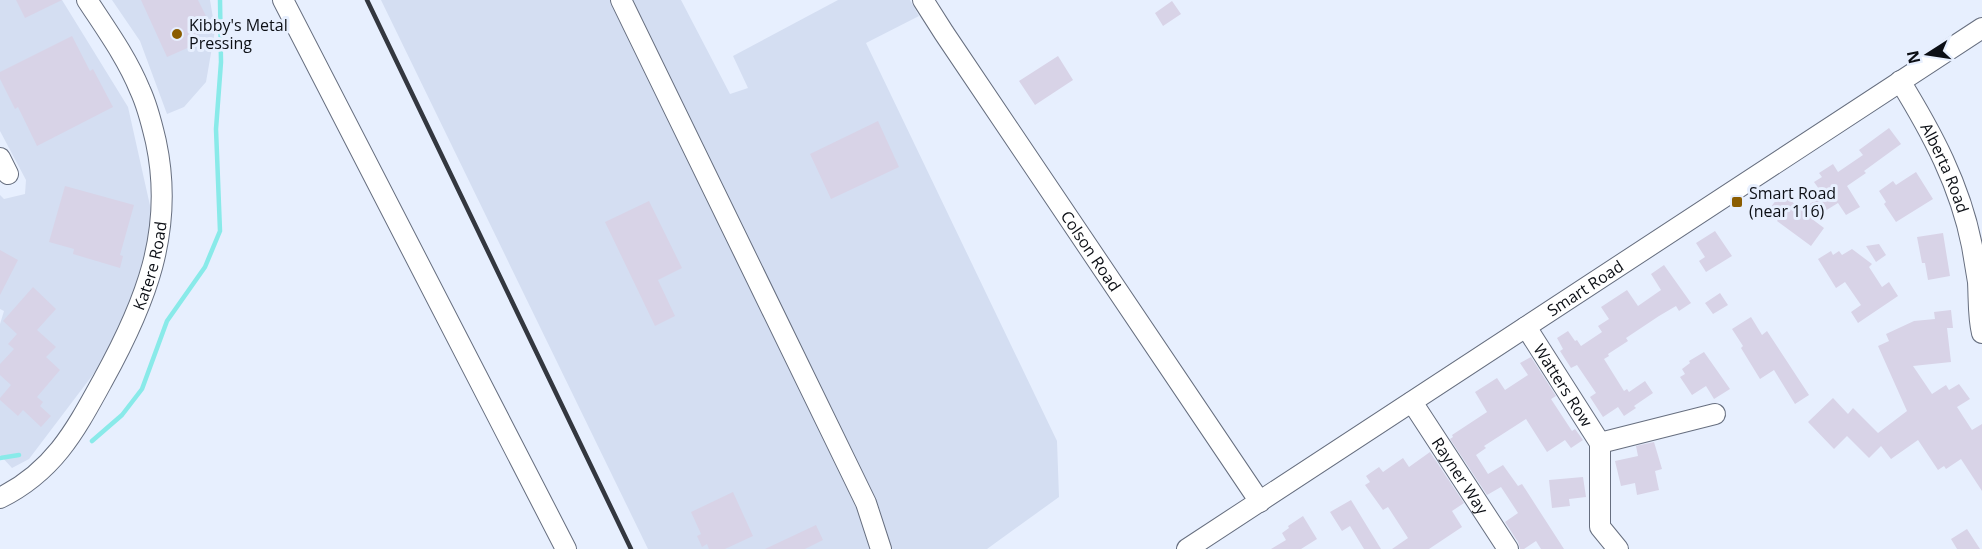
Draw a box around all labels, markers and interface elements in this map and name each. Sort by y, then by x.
place label: Kibby's Metal Pressing [189,14,288,54]
north arrow [1898,24,1958,84]
marker: Kibby's Metal Pressing [170,27,184,41]
text: N [1901,48,1925,66]
street label: Alberta Road [1916,119,1974,216]
place label: Smart Road (near 116) [1749,182,1836,222]
marker: Smart Road (near 116) [1730,195,1744,209]
street label: Colson Road [1056,206,1126,296]
street label: Katere Road [127,220,172,313]
street label: Smart Road [1543,255,1628,321]
street label: Watters Row [1528,340,1598,431]
street label: Rayner Way [1427,433,1494,519]

